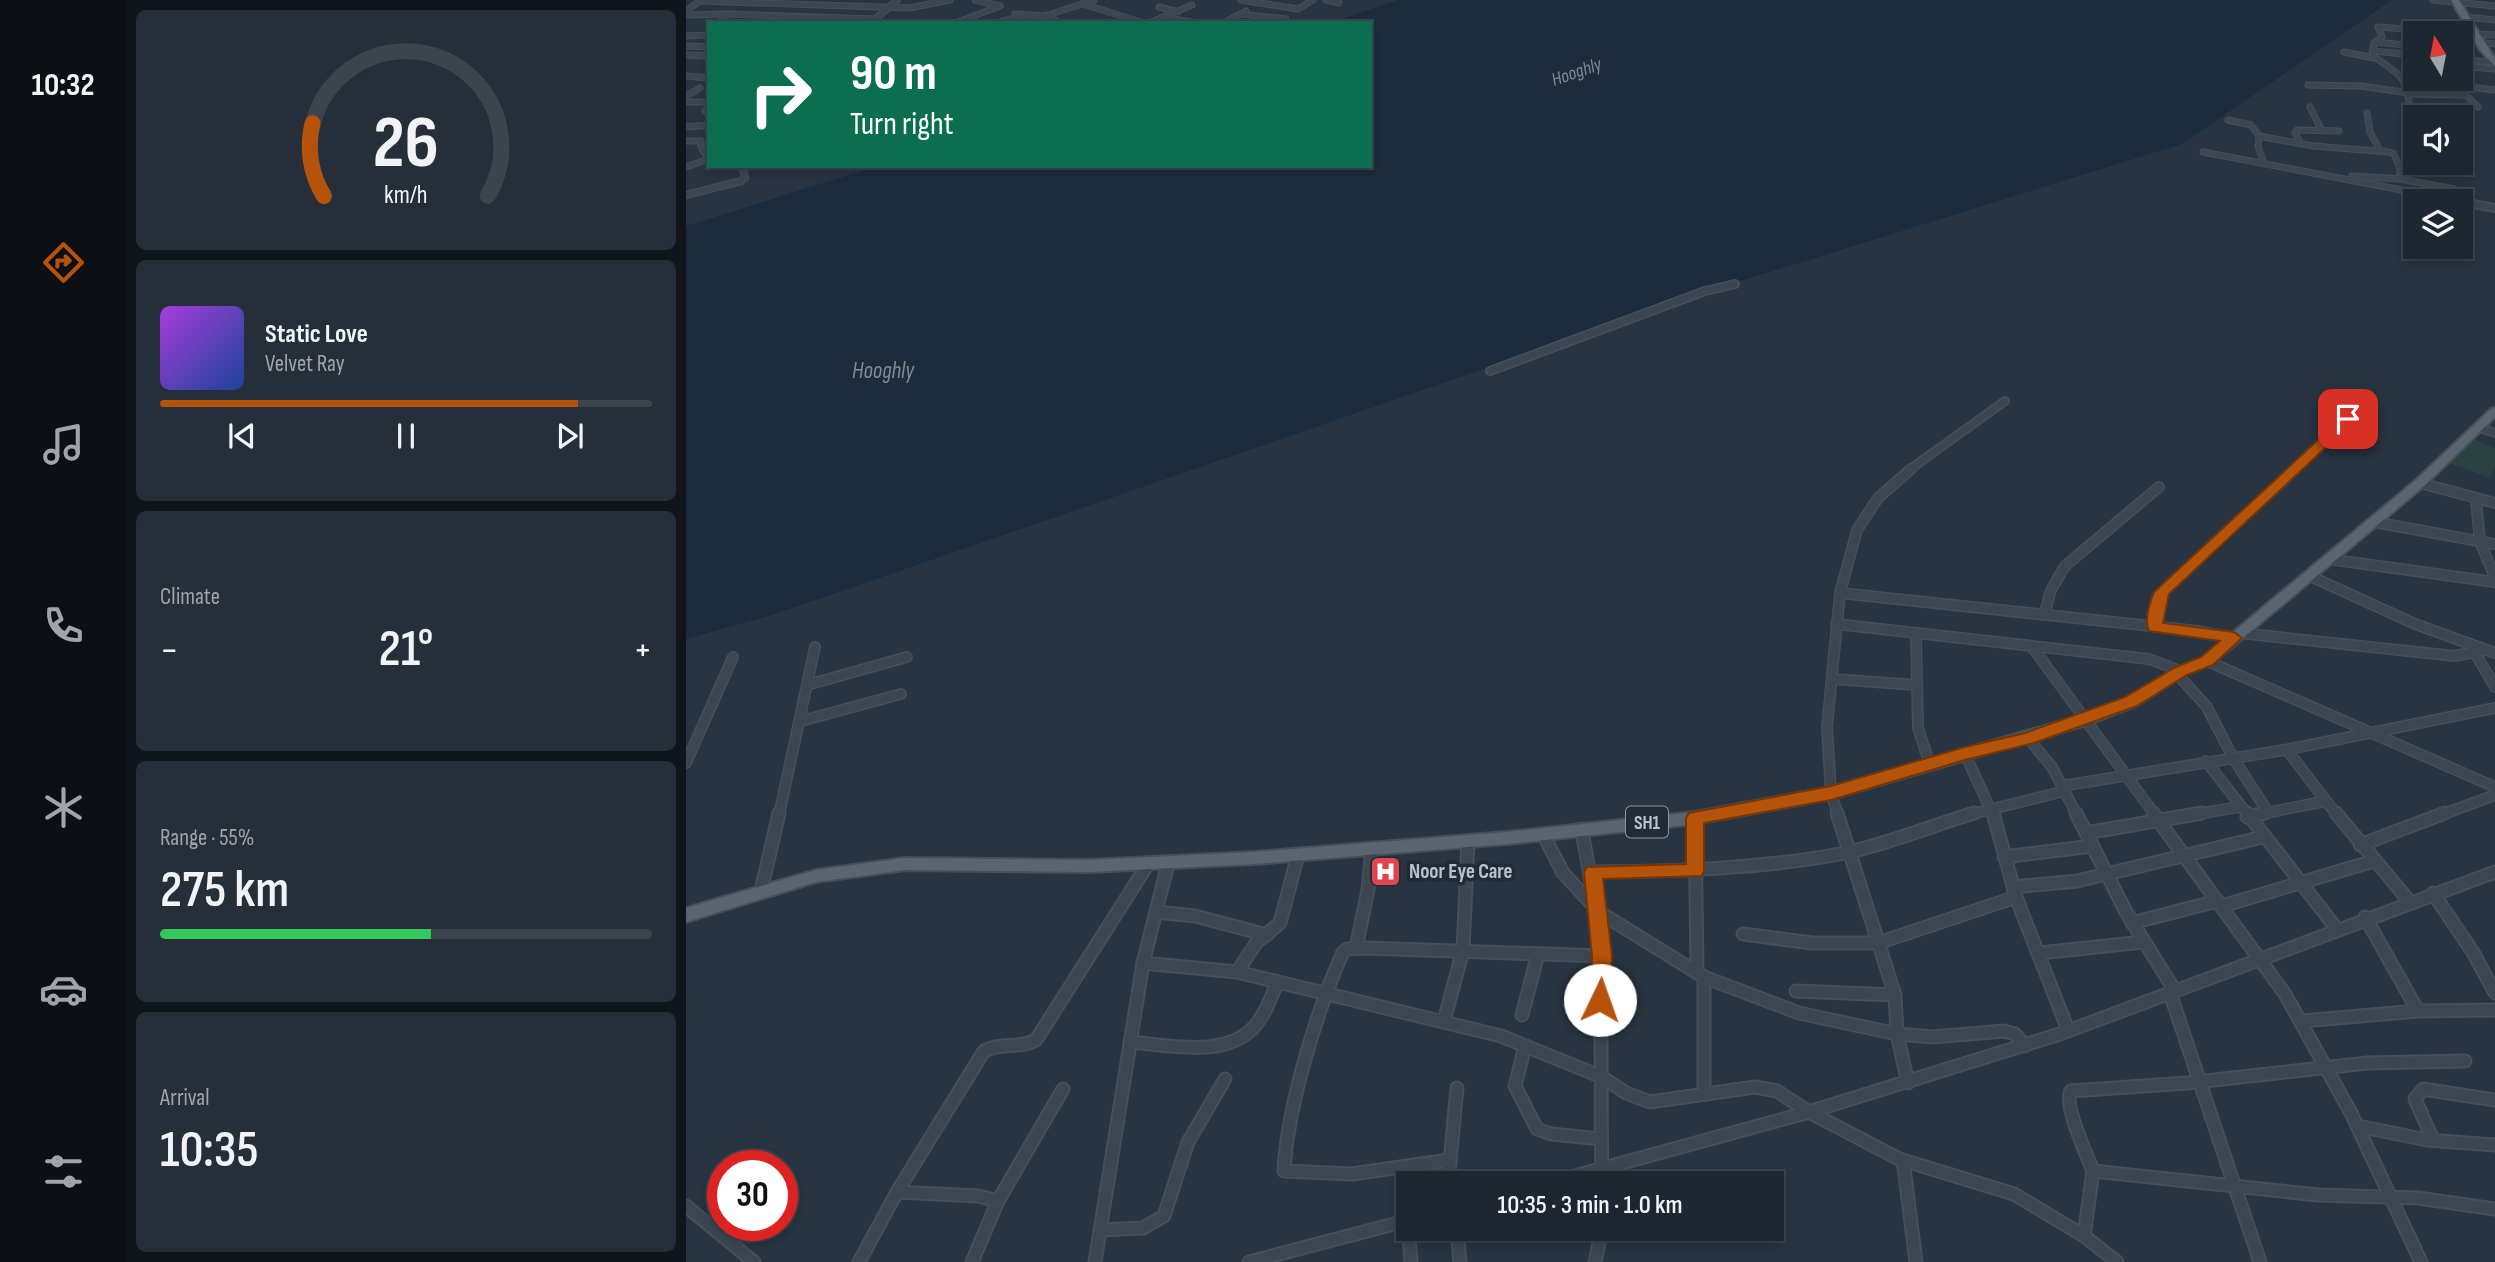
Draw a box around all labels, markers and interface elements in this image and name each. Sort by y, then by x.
north arrow [2403,21,2473,91]
map controls [2403,21,2473,259]
text: 90 m [850,45,937,104]
icon: right [735,49,826,140]
water label: Hooghly [1549,53,1605,92]
text: 10:32 [32,66,94,105]
text: 26 [373,101,439,189]
text: Turn right [850,105,954,144]
button: sound [2403,105,2473,175]
text: km/h [384,180,428,211]
button: layers [2403,189,2473,259]
icon: directions [39,238,88,287]
text: Static Love [265,319,368,350]
text: Velvet Ray [265,350,345,378]
water label: Hooghly [852,357,915,385]
pin [2318,389,2378,449]
icon: arrive [2329,400,2367,438]
icon: previous [223,417,261,455]
icon: pause [387,417,425,455]
icon: next [551,417,589,455]
icon: music [39,420,88,469]
text: Climate [160,583,220,611]
icon: phone [39,601,88,650]
text: 21° [379,618,433,681]
text: − [160,628,179,673]
text: + [633,628,652,673]
icon: climate [39,783,88,832]
road number: SH1 [1626,806,1668,838]
text: Range · 55% [160,824,254,852]
hospital icon: Noor Eye Care [1369,854,1403,888]
text: 275 km [160,859,289,922]
place label: Noor Eye Care [1409,859,1513,884]
position arrow [1563,963,1637,1037]
icon: car [39,965,88,1014]
text: Arrival [160,1084,209,1112]
text: 10:35 [160,1119,258,1182]
icon: filters [39,1147,88,1196]
speed limit sign: 30 [707,1150,798,1241]
text: 10:35 · 3 min · 1.0 km [1498,1190,1682,1221]

